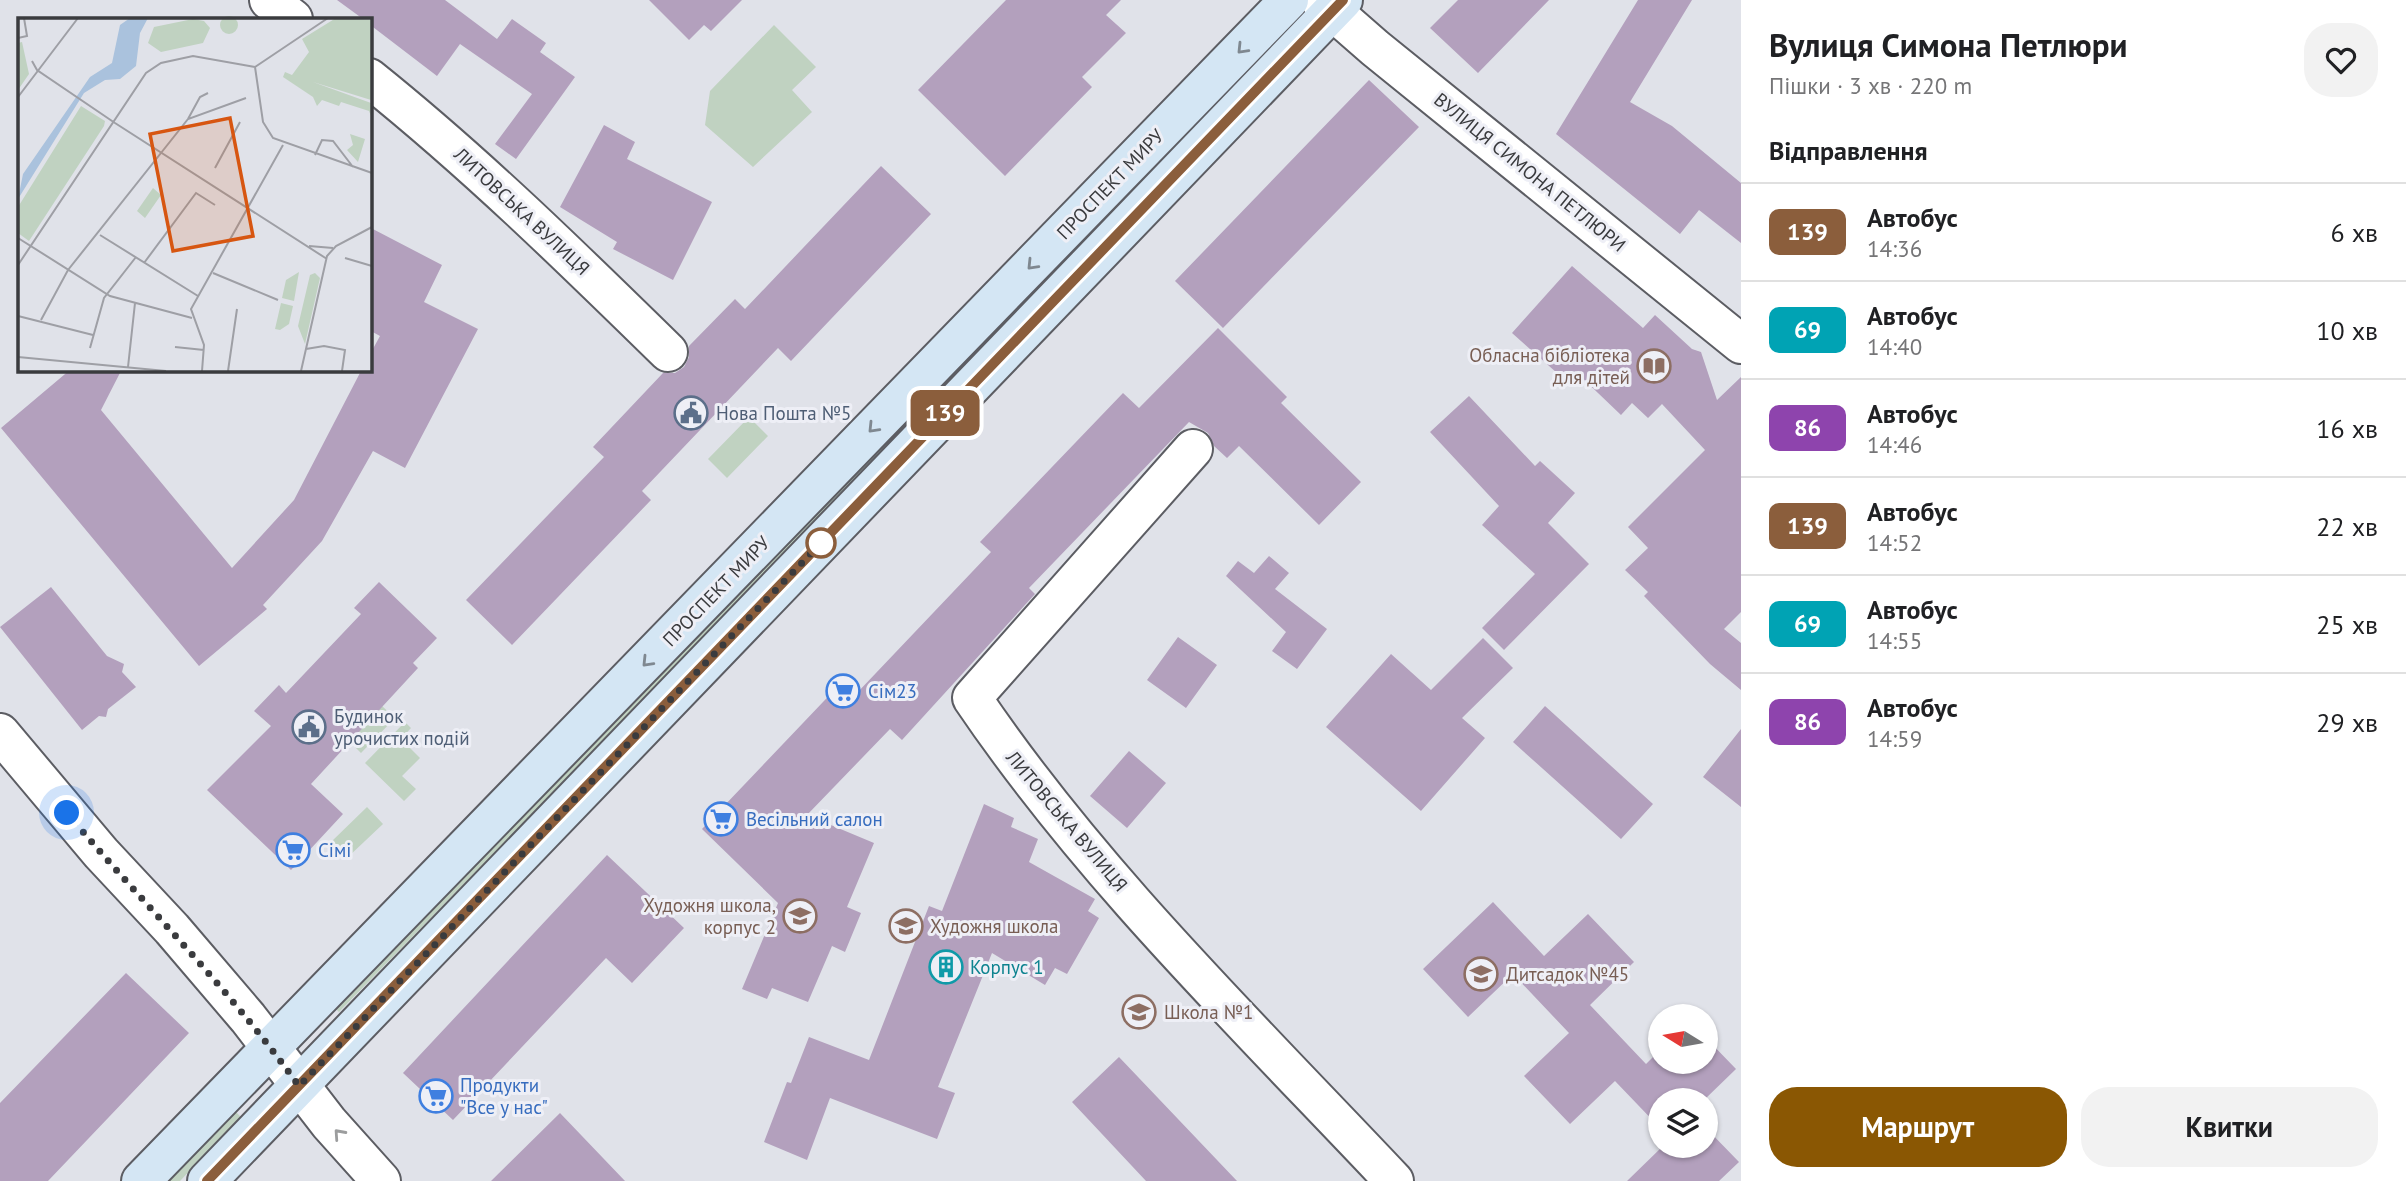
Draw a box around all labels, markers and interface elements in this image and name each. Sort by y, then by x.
inset map [18,18,371,371]
text: Вулиця Симона Петлюри [1769,23,2127,66]
button: heart [2304,23,2378,97]
one-way arrow [1237,41,1250,54]
text: Пішки · 3 хв · 220 m [1769,71,1972,100]
street label: ВУЛИЦЯ СИМОНА ПЕТЛЮРИ [1429,87,1631,257]
street label: ПРОСПЕКТ МИРУ [1051,123,1169,244]
text: Відправлення [1769,134,1928,167]
street label: ЛИТОВСЬКА ВУЛИЦЯ [449,141,595,280]
text: Автобус [1867,201,1958,234]
text: 139 [1787,216,1828,247]
text: 6 хв [2331,216,2378,249]
text: 14:36 [1867,234,1922,263]
one-way arrow [1027,256,1040,269]
text: Автобус [1867,299,1958,332]
text: 69 [1794,314,1821,345]
text: 10 хв [2316,314,2378,347]
text: 14:40 [1867,332,1922,361]
place label: Обласна бібліотека для дітей [1469,343,1630,389]
library icon: Обласна бібліотека для дітей [1635,347,1673,385]
line badge: 139 [905,390,985,436]
public building icon: Нова Пошта №5 [672,394,710,432]
text: 139 [925,397,965,428]
text: Автобус [1867,397,1958,430]
place label: Нова Пошта №5 [716,401,851,425]
text: 86 [1794,412,1821,443]
text: 16 хв [2316,412,2378,445]
one-way arrow [869,420,882,433]
text: 14:46 [1867,430,1922,459]
text: Автобус [1867,495,1958,528]
text: 139 [1787,510,1828,541]
text: 22 хв [2316,510,2378,543]
unlabelled marker [806,528,836,558]
text: 14:52 [1867,528,1922,557]
street label: ПРОСПЕКТ МИРУ [657,530,775,651]
text: Автобус [1867,593,1958,626]
text: 69 [1794,608,1821,639]
text: 25 хв [2316,608,2378,641]
text: 14:55 [1867,626,1922,655]
one-way arrow [642,653,655,666]
supermarket icon: Сім23 [824,672,862,710]
place label: Сім23 [868,679,917,703]
text: Автобус [1867,691,1958,724]
place label: Будинок урочистих подій [334,704,470,750]
text: 86 [1794,706,1821,737]
text: 29 хв [2316,706,2378,739]
public building icon: Будинок урочистих подій [290,708,328,746]
text: 14:59 [1867,724,1922,753]
street label: ЛИТОВСЬКА ВУЛИЦЯ [1000,745,1133,896]
your location [49,795,84,830]
supermarket icon: Весільний салон [702,800,740,838]
place label: Весільний салон [746,807,883,831]
supermarket icon: Сімі [274,831,312,869]
place label: Сімі [318,838,351,862]
place label: Художня школа, корпус 2 [643,893,776,939]
school or university icon: Художня школа, корпус 2 [781,897,819,935]
school or university icon: Художня школа [887,907,925,945]
place label: Художня школа [930,914,1059,938]
building icon: Корпус 1 [927,948,965,986]
place label: Корпус 1 [970,955,1044,979]
school or university icon: Дитсадок №45 [1462,955,1500,993]
place label: Дитсадок №45 [1506,962,1629,986]
school or university icon: Школа №1 [1120,993,1158,1031]
place label: Школа №1 [1164,1000,1253,1024]
north arrow [1648,1004,1718,1074]
map controls [1648,1004,1718,1158]
place label: Продукти "Все у нас" [460,1073,548,1119]
supermarket icon: Продукти "Все у нас" [417,1077,455,1115]
button: Маршрут [1769,1087,2067,1167]
button: Квитки [2081,1087,2378,1167]
button: layers [1648,1088,1718,1158]
one-way arrow [335,1130,347,1143]

